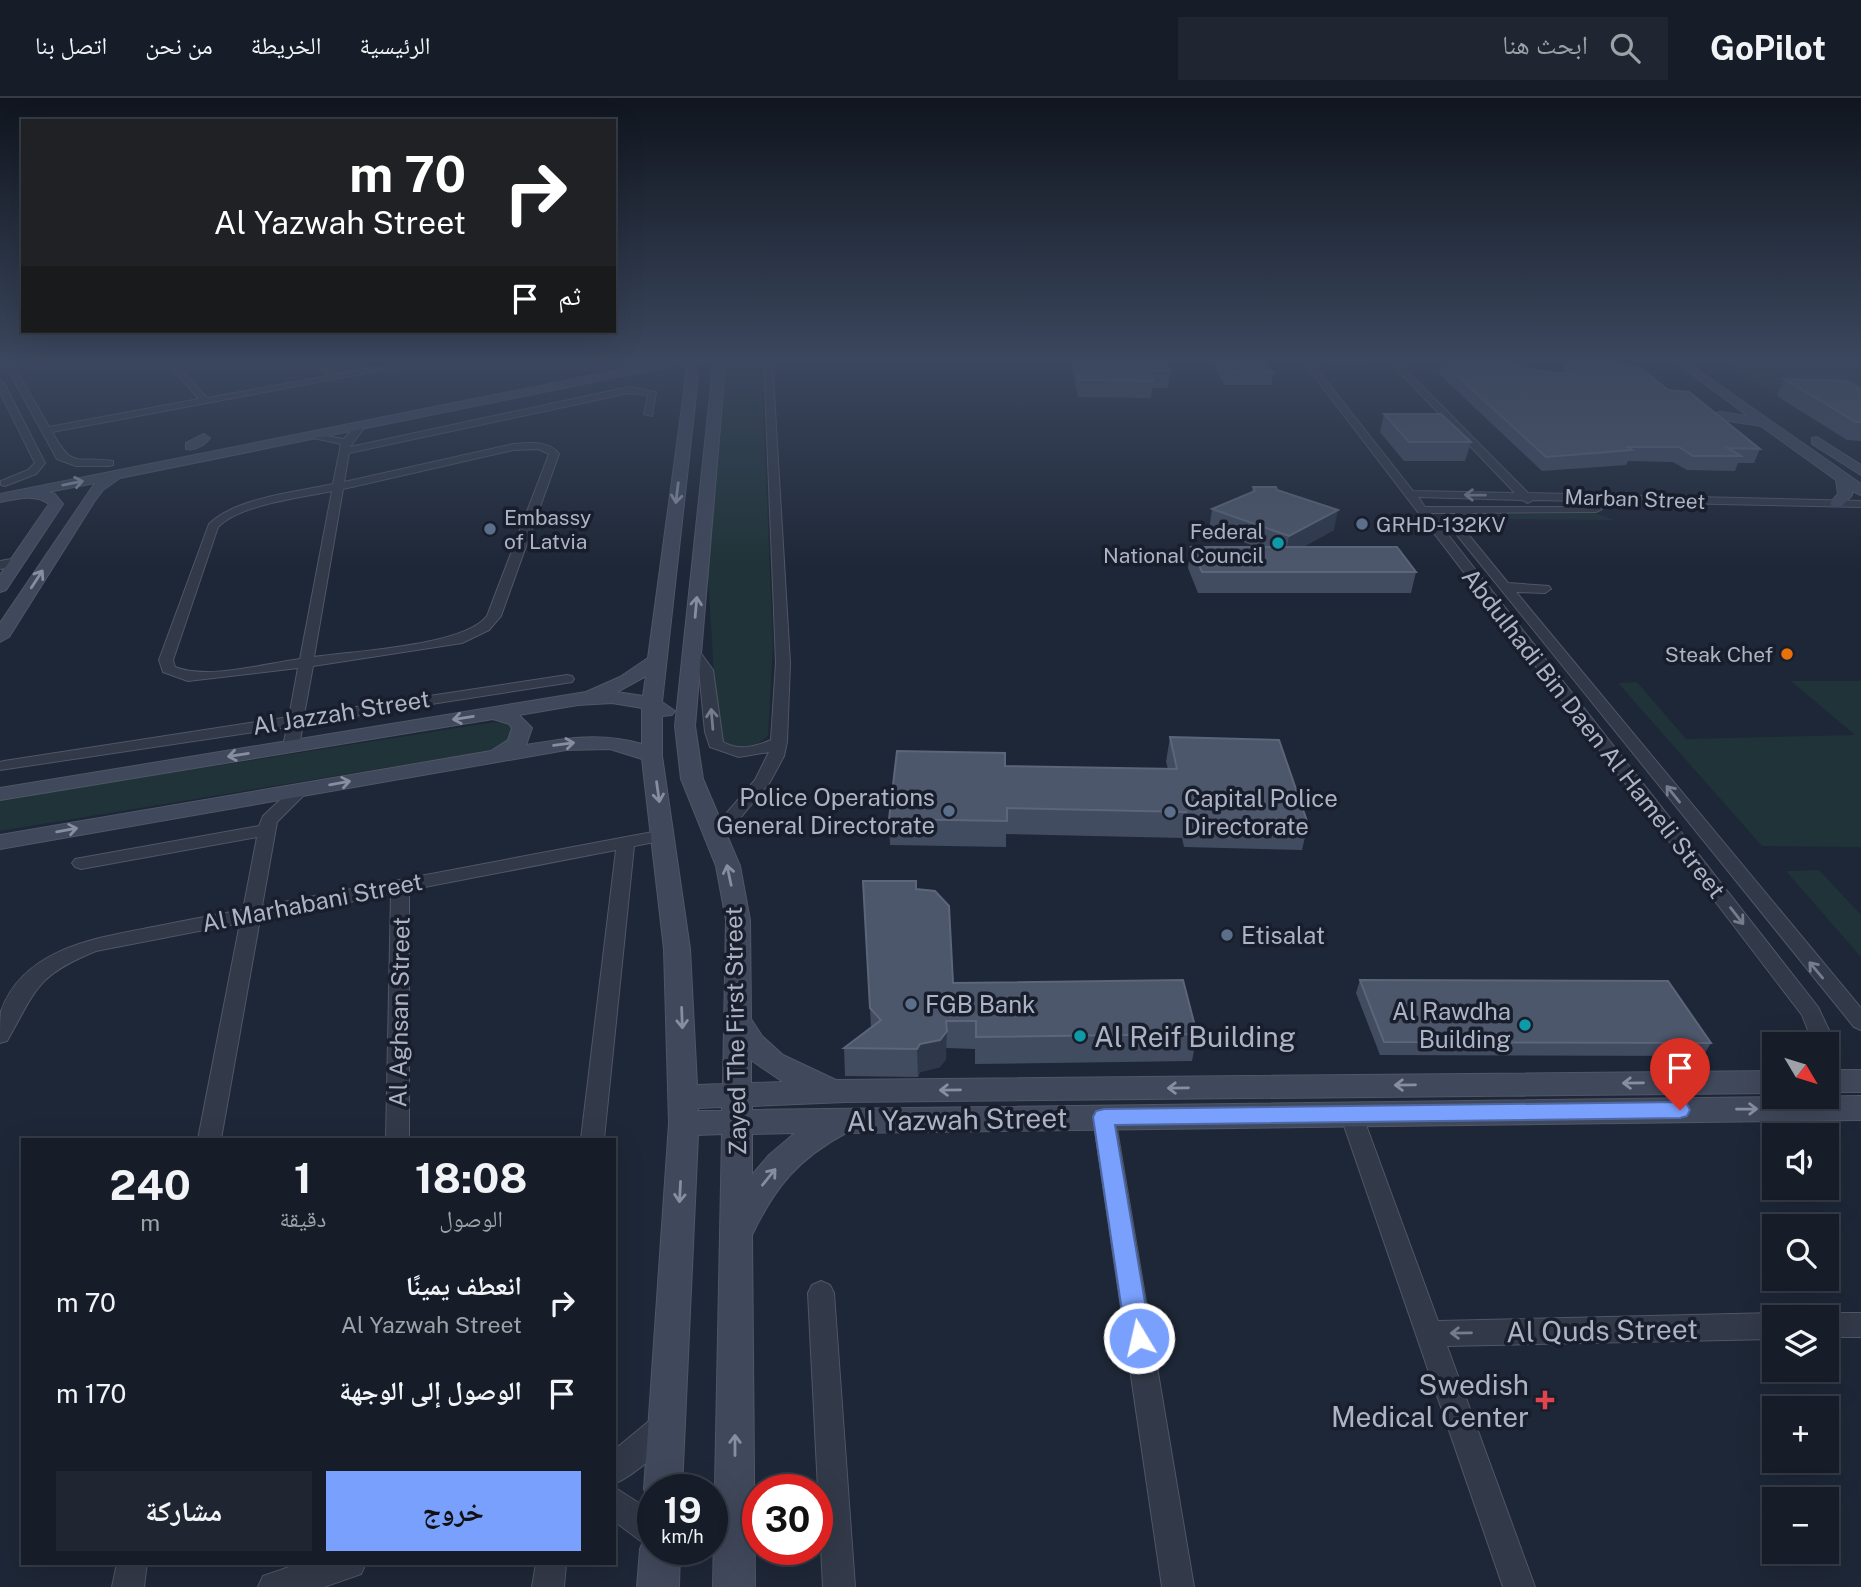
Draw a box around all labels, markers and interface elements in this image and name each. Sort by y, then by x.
search box [1178,17,1668,80]
text: ابحث هنا [1502,29,1588,60]
icon: search [1606,29,1644,67]
text: GoPilot [1710,29,1826,67]
text: اتصل بنا [35,31,107,59]
text: من نحن [145,31,213,59]
text: الخريطة [251,31,321,59]
text: الرئيسية [359,31,431,59]
text: 70 m [349,145,466,203]
icon: right [490,147,581,238]
text: Al Yazwah Street [214,204,466,241]
icon: arrive [506,280,544,318]
text: ثم [558,280,581,311]
one-way arrow [61,476,84,490]
one-way arrow [671,481,684,504]
street label: Marban Street [1564,484,1706,514]
one-way arrow [1464,489,1487,502]
place label: Embassy of Latvia [504,505,591,554]
place label: GRHD-132KV [1376,512,1506,537]
marker: GRHD-132KV [1354,516,1370,532]
place label: Federal National Council [1103,519,1264,568]
marker: Embassy of Latvia [482,521,498,537]
marker: Federal National Council [1270,535,1286,551]
street label: Abdulhadi Bin Daen Al Hameli Street [1457,563,1731,903]
one-way arrow [30,570,44,590]
one-way arrow [690,597,703,619]
place label: Steak Chef [1665,642,1773,667]
marker: Steak Chef [1779,646,1795,662]
street label: Al Jazzah Street [250,684,432,740]
one-way arrow [705,708,718,730]
one-way arrow [452,712,475,725]
one-way arrow [552,737,575,750]
one-way arrow [227,749,250,762]
one-way arrow [328,776,351,789]
one-way arrow [651,780,664,803]
place label: Police Operations General Directorate [716,783,935,839]
place label: Capital Police Directorate [1184,784,1338,840]
one-way arrow [1665,785,1680,803]
marker: Police Operations General Directorate [941,803,957,819]
marker: Capital Police Directorate [1162,804,1178,820]
one-way arrow [55,823,78,836]
one-way arrow [722,864,736,887]
street label: Al Marhabani Street [199,867,425,937]
street label: Zayed The First Street [719,906,751,1156]
one-way arrow [1729,906,1745,924]
street label: Al Aghsan Street [383,916,415,1108]
place label: Etisalat [1241,921,1325,949]
marker: Etisalat [1219,927,1235,943]
one-way arrow [1808,962,1824,980]
place label: FGB Bank [925,990,1035,1018]
marker: FGB Bank [903,996,919,1012]
place label: Al Rawdha Building [1392,997,1511,1053]
one-way arrow [675,1006,688,1029]
marker: Al Rawdha Building [1517,1017,1533,1033]
place label: Al Reif Building [1094,1020,1296,1053]
marker: Al Reif Building [1072,1028,1088,1044]
north arrow [1762,1032,1839,1110]
map controls [1762,1032,1839,1564]
pin [1650,1038,1710,1110]
icon: arrive [1661,1049,1699,1087]
one-way arrow [1622,1076,1645,1090]
one-way arrow [1394,1078,1417,1092]
one-way arrow [1167,1081,1190,1094]
one-way arrow [939,1083,962,1097]
street label: Al Yazwah Street [846,1101,1068,1137]
one-way arrow [1735,1102,1758,1116]
button: sound [1762,1123,1839,1200]
text: 1 [294,1153,312,1202]
text: 18:08 [415,1153,527,1202]
text: 240 [110,1160,191,1209]
one-way arrow [761,1168,776,1186]
one-way arrow [673,1180,686,1202]
text: دقيقة [279,1205,326,1232]
text: الوصول [439,1205,503,1232]
text: m [140,1209,160,1236]
button: search [1762,1214,1839,1291]
text: انعطف يمينًا [406,1270,522,1301]
icon: right [543,1284,581,1322]
text: 70 m [56,1287,116,1318]
position arrow [1102,1301,1176,1375]
button: layers [1762,1305,1839,1382]
text: Al Yazwah Street [341,1311,522,1338]
street label: Al Quds Street [1506,1312,1698,1348]
one-way arrow [1450,1326,1473,1340]
place label: Swedish Medical Center [1331,1368,1529,1433]
text: الوصول إلى الوجهة [339,1375,522,1406]
icon: arrive [543,1375,581,1413]
text: 170 m [56,1378,126,1409]
marker: Swedish Medical Center [1535,1390,1555,1410]
button: + [1762,1396,1839,1473]
one-way arrow [728,1434,742,1457]
button: مشاركة [56,1471,312,1551]
button: خروج [326,1471,581,1551]
speed limit sign: 30 [742,1474,833,1565]
button: − [1762,1487,1839,1564]
text: 19 [663,1490,702,1531]
text: km/h [661,1526,704,1547]

